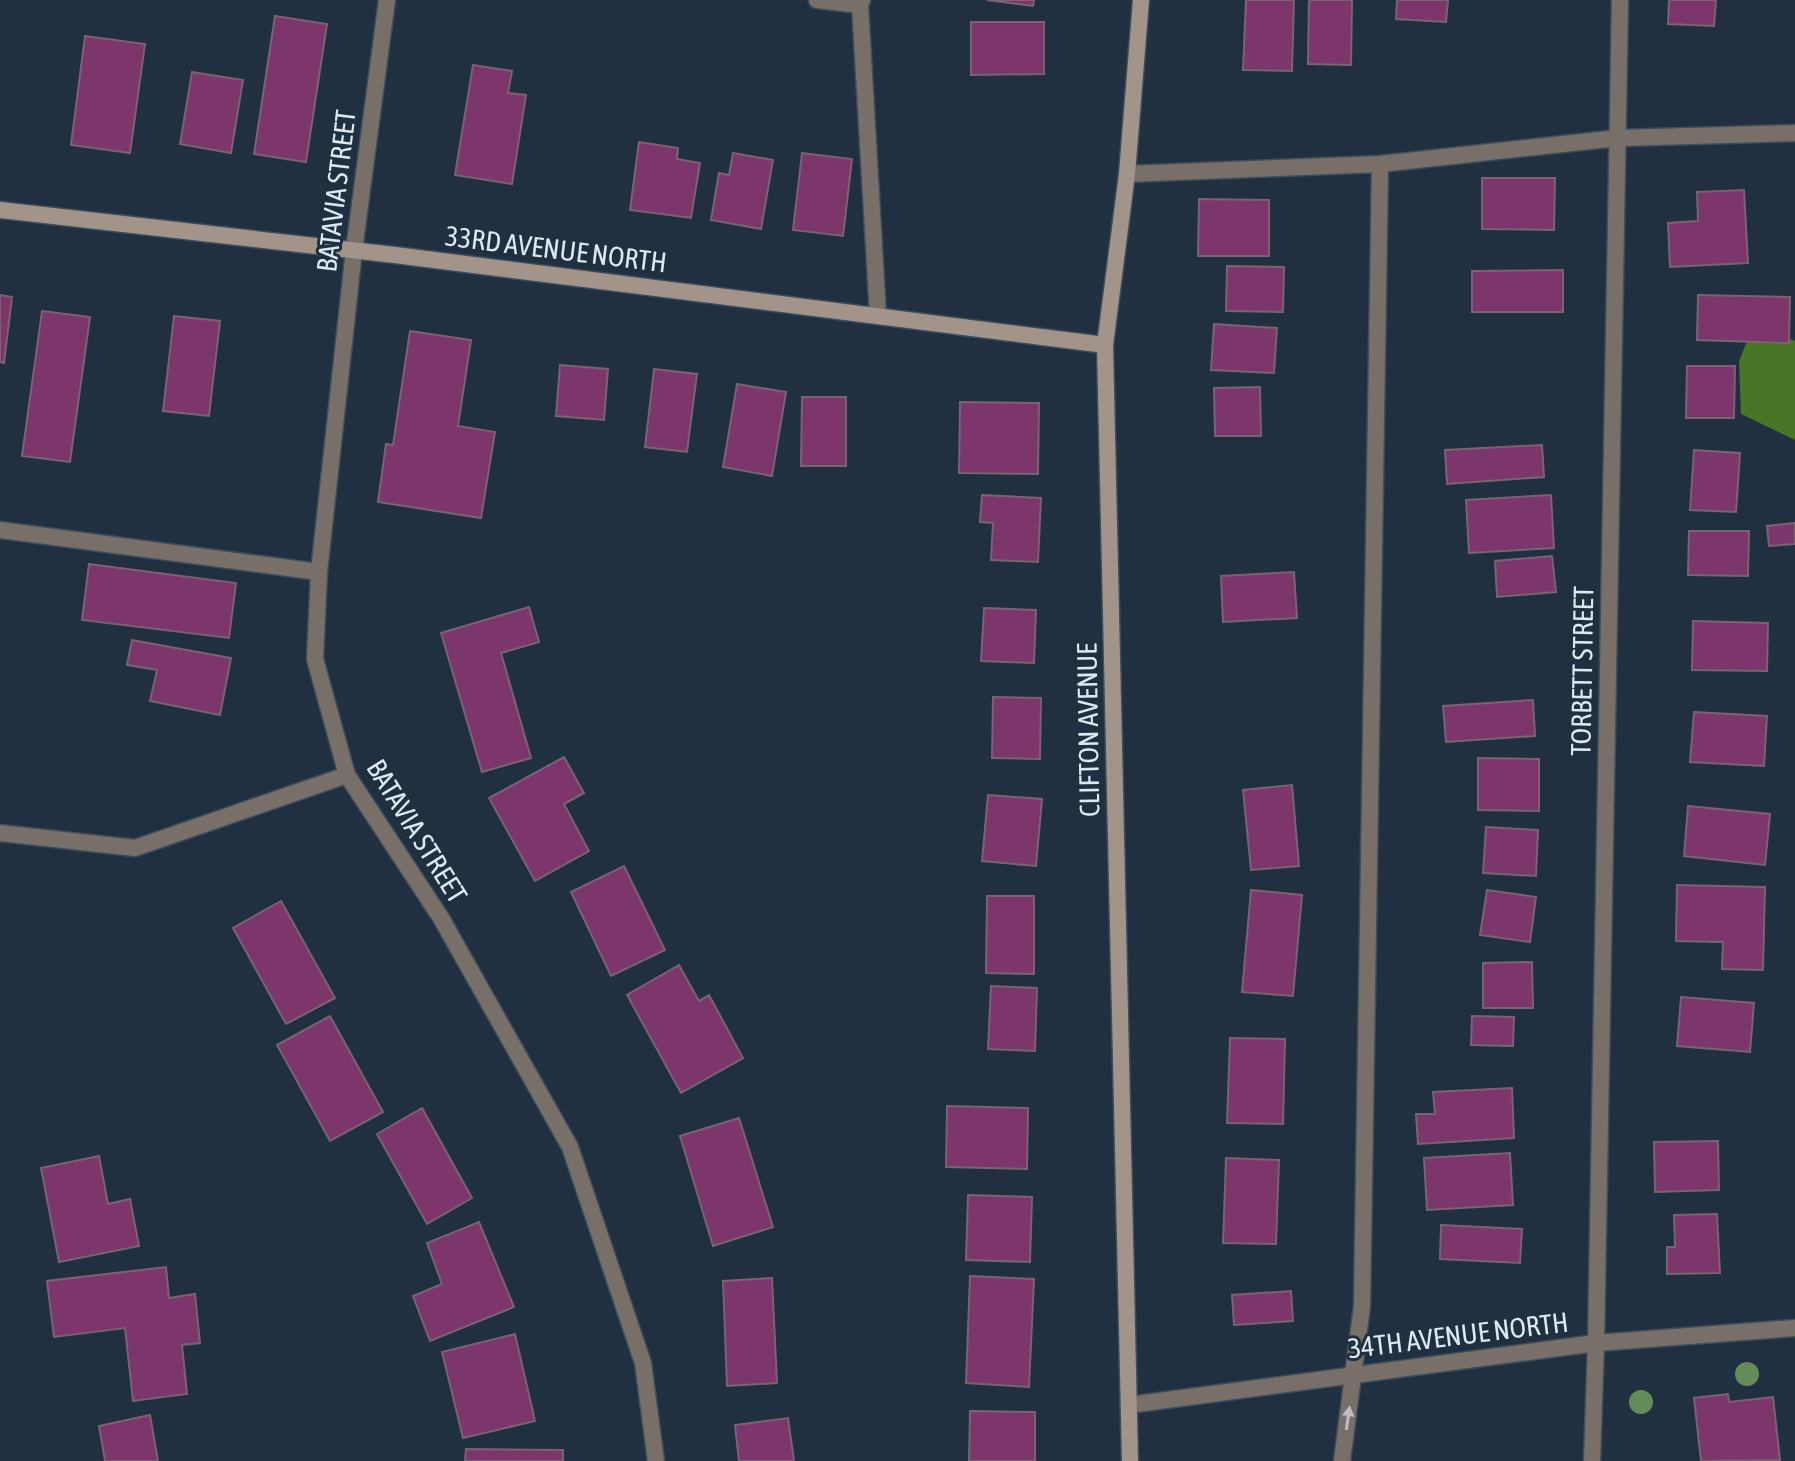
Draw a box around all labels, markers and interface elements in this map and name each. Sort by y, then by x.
street label: BATAVIA STREET [310,108,362,274]
street label: 33RD AVENUE NORTH [443,220,669,278]
street label: TORBETT STREET [1565,586,1599,756]
street label: CLIFTON AVENUE [1070,643,1106,817]
street label: BATAVIA STREET [360,753,474,909]
street label: 34TH AVENUE NORTH [1346,1306,1570,1364]
one-way arrow [1342,1405,1355,1430]

